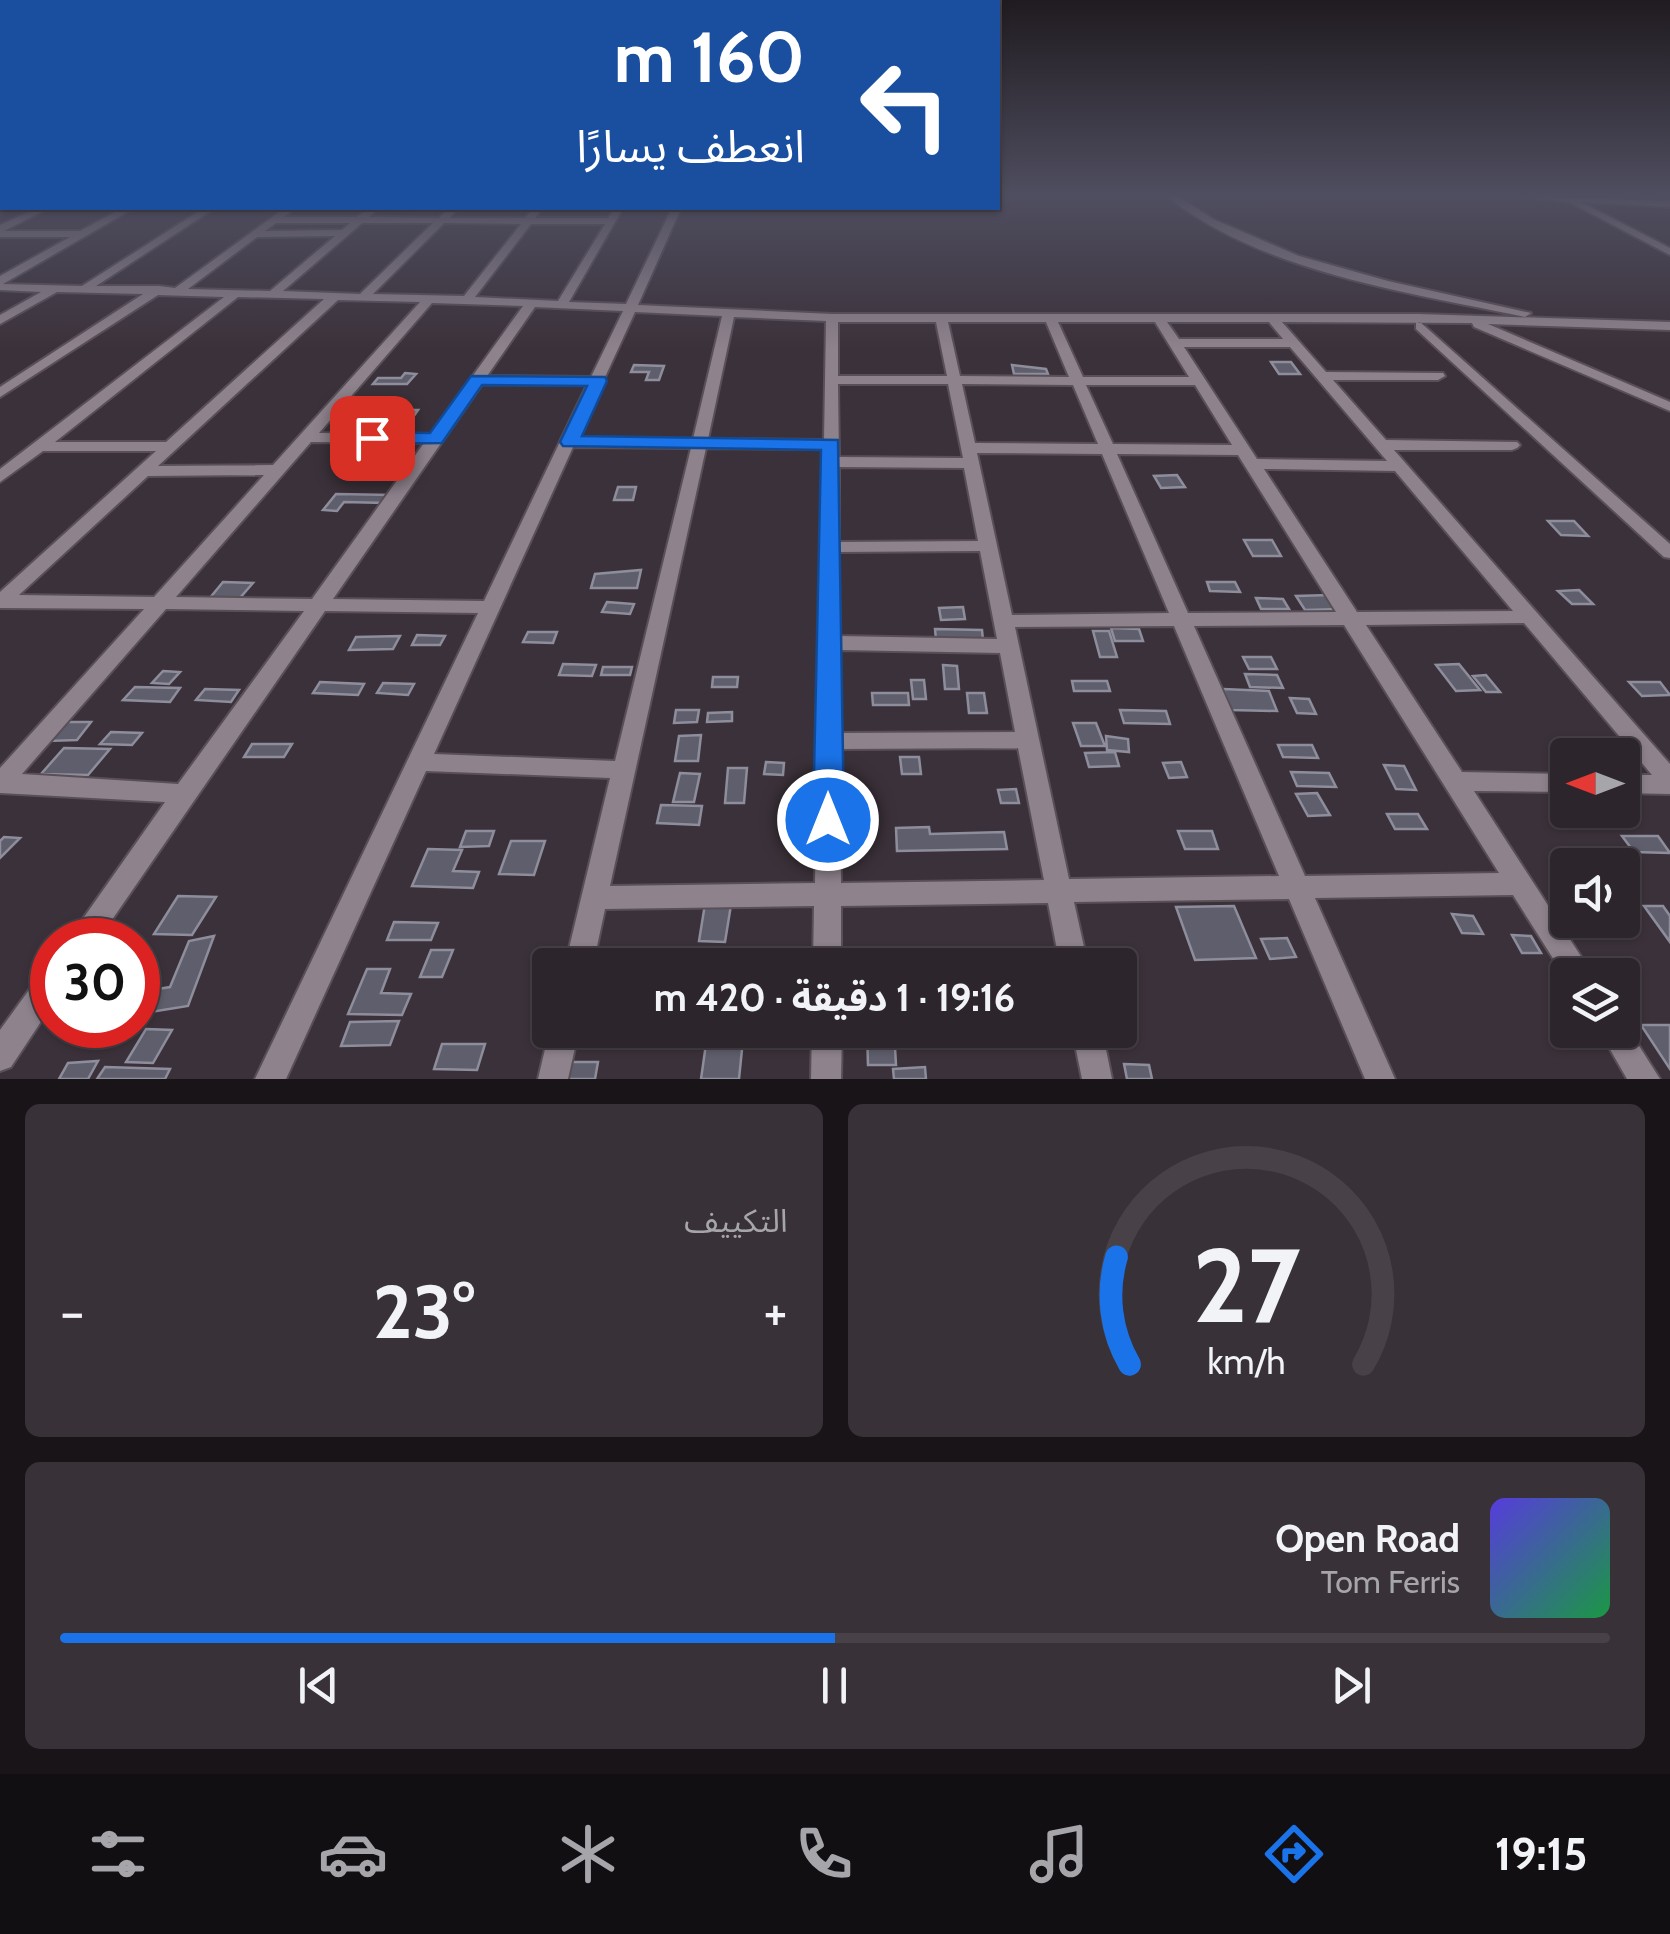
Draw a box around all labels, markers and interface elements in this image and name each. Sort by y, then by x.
text: 160 m [614,14,805,100]
icon: left [840,40,970,170]
text: انعطف يسارًا [576,119,805,173]
pin [330,396,415,481]
icon: arrive [345,411,400,466]
north arrow [1550,738,1640,828]
map controls [1550,738,1640,1048]
position arrow [776,768,880,872]
button: sound [1550,848,1640,938]
speed limit sign: 30 [30,918,160,1048]
button: layers [1550,958,1640,1048]
text: 19:16 · 1 دقيقة · 420 m [654,974,1015,1021]
text: التكييف [684,1201,788,1240]
text: 27 [1192,1222,1300,1348]
text: 23° [373,1266,475,1357]
text: − [60,1278,84,1345]
text: + [763,1278,788,1345]
text: km/h [1207,1340,1285,1383]
text: Open Road [1275,1515,1460,1562]
text: Tom Ferris [1321,1562,1460,1601]
icon: previous [291,1658,346,1713]
icon: pause [807,1658,862,1713]
icon: next [1324,1658,1379,1713]
icon: filters [83,1819,153,1889]
icon: car [318,1819,388,1889]
icon: climate [553,1819,623,1889]
icon: phone [789,1819,859,1889]
icon: music [1024,1819,1094,1889]
icon: directions [1259,1819,1329,1889]
text: 19:15 [1495,1827,1587,1881]

